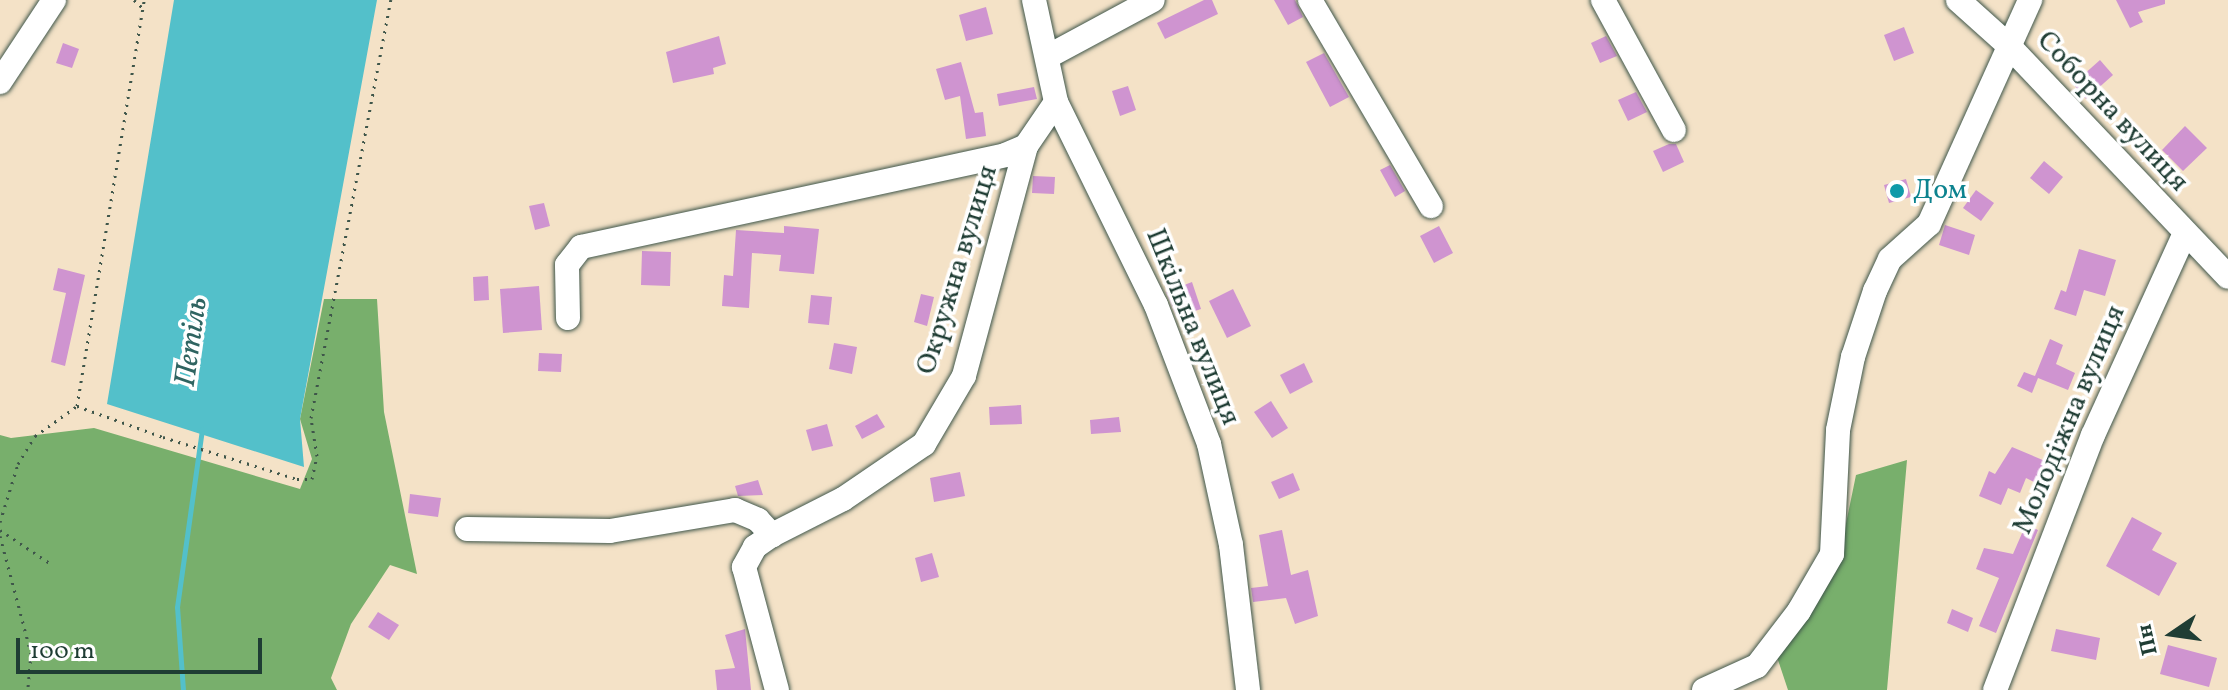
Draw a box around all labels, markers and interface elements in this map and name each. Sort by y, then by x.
street label: Соборна вулиця [2029,25,2195,199]
street label: Окружна вулиця [910,161,1006,379]
place label: Дом [1913,174,1967,208]
marker: Дом [1888,182,1906,200]
street label: Шкільна вулиця [1137,224,1247,430]
water label: Петіль [168,295,216,389]
street label: Молодіжна вулиця [2007,300,2133,540]
north arrow [2132,594,2212,674]
text: Пн [2130,621,2167,658]
scale bar [20,622,266,672]
text: 100 m [30,635,95,669]

